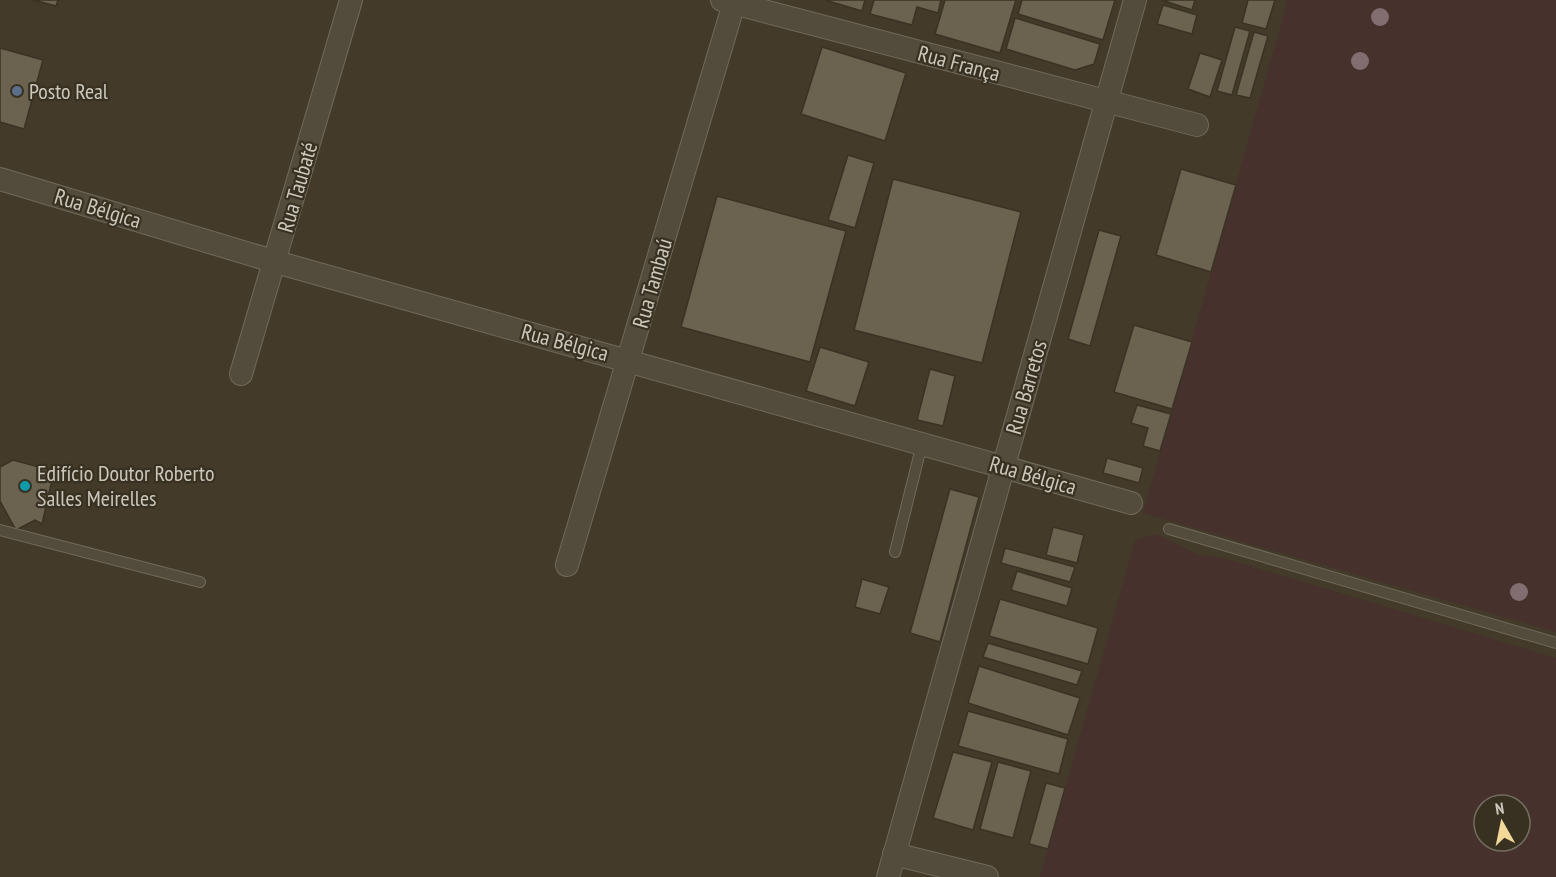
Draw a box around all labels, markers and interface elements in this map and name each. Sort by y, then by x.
street label: Rua França [915,39,1003,87]
place label: Posto Real [29,77,109,105]
marker: Posto Real [10,84,24,98]
street label: Rua Taubaté [271,139,323,235]
street label: Rua Bélgica [51,182,145,234]
street label: Rua Tambaú [626,235,678,331]
street label: Rua Bélgica [518,317,612,367]
street label: Rua Barretos [999,337,1053,437]
street label: Rua Bélgica [986,449,1080,501]
place label: Edifício Doutor Roberto Salles Meirelles [37,459,214,512]
marker: Edifício Doutor Roberto Salles Meirelles [18,479,32,493]
north arrow [1472,793,1532,853]
text: N [1494,798,1505,819]

